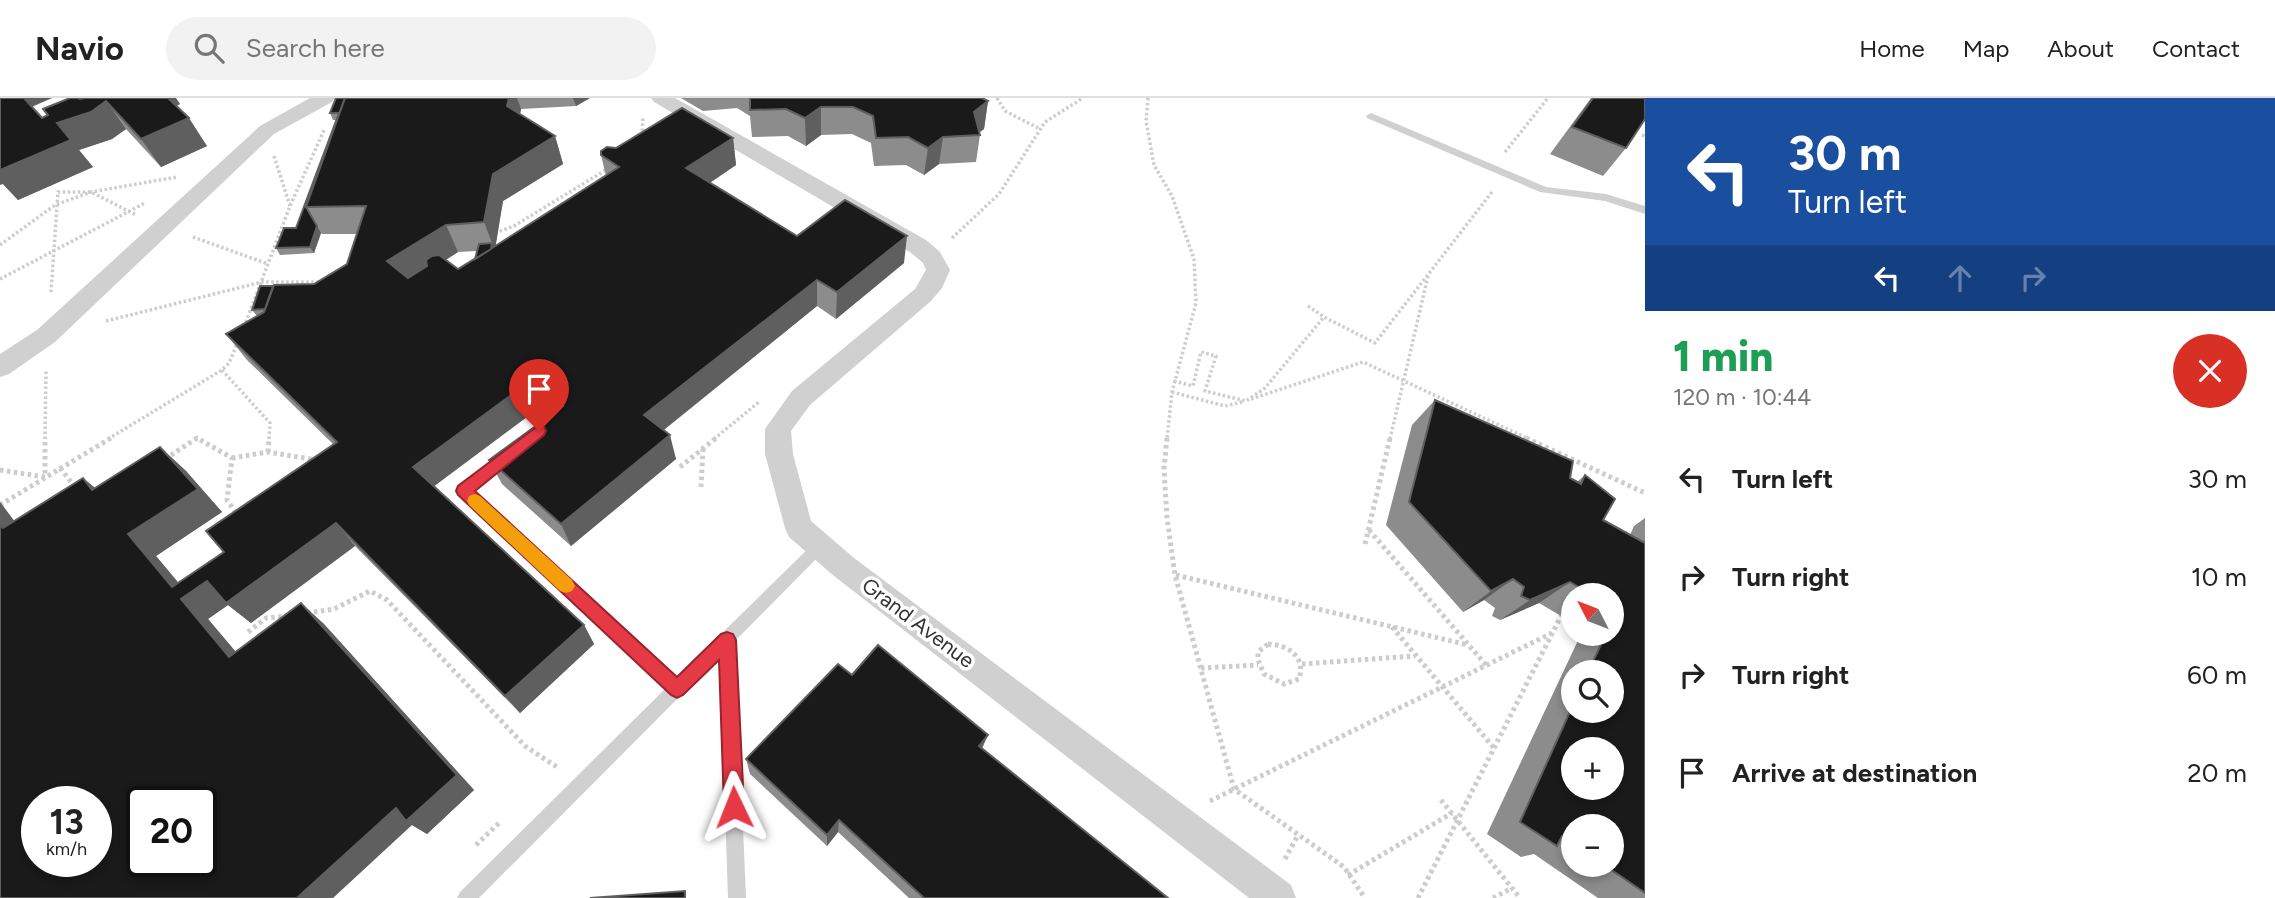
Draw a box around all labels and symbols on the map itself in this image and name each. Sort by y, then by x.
pin [509,359,569,431]
street label: Grand Avenue [857,572,979,673]
north arrow [1561,583,1624,646]
position arrow [697,770,771,844]
speed limit sign: 20 [126,786,217,877]

